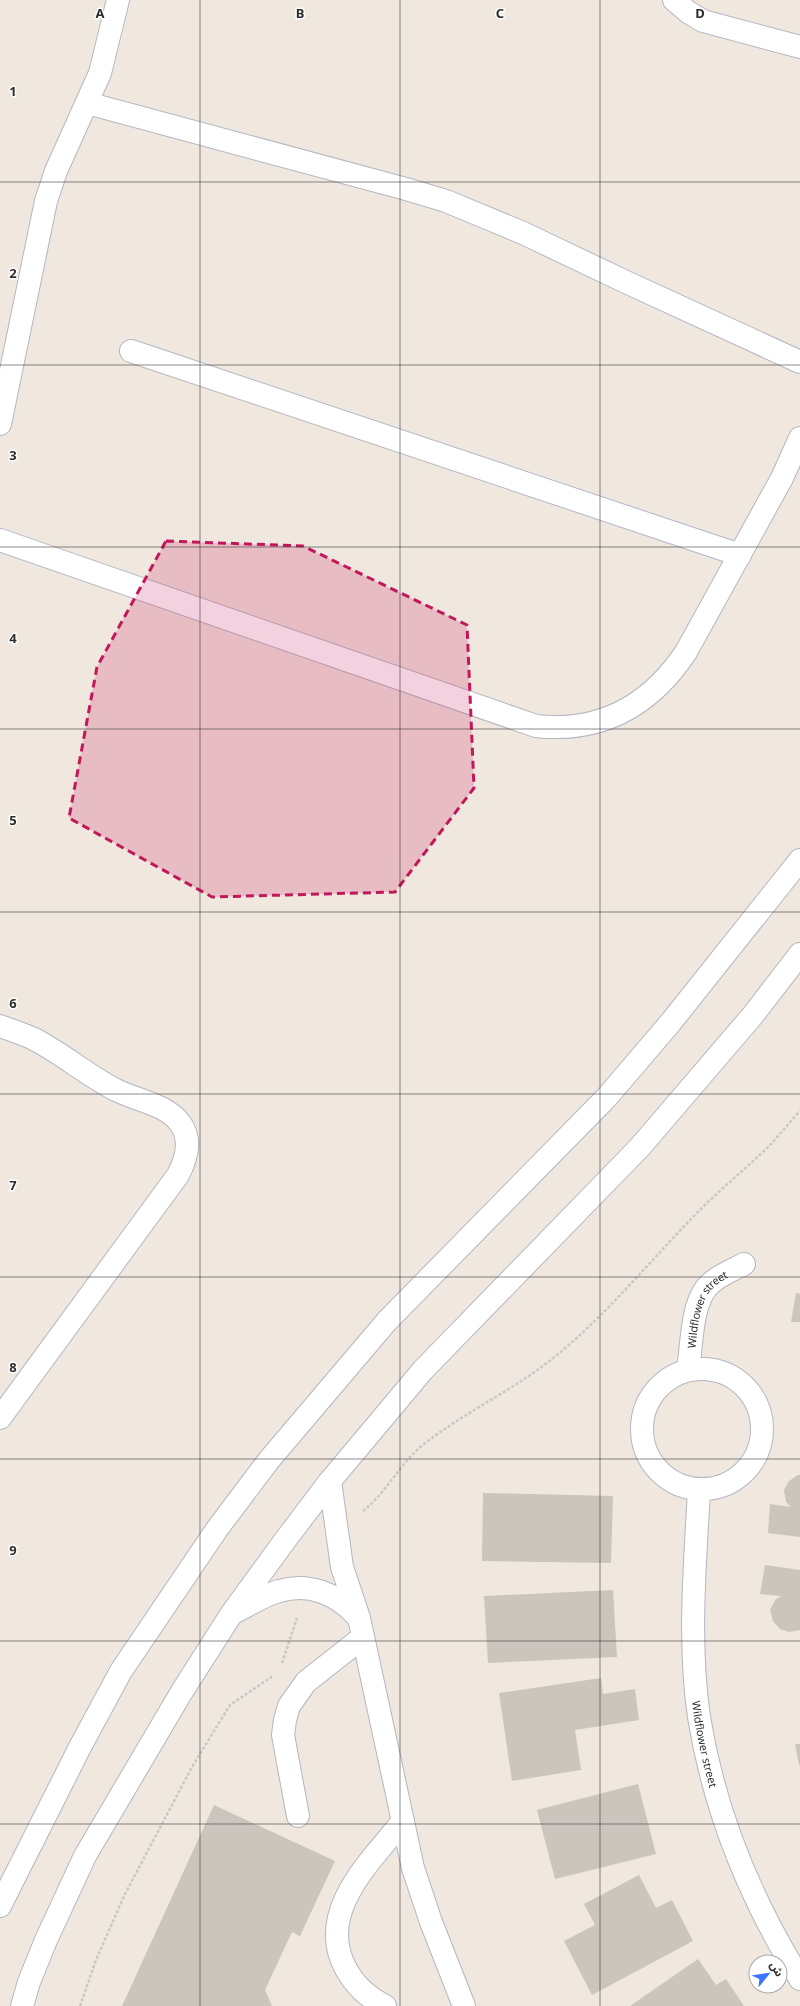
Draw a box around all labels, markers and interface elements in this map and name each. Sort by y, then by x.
text: A [96,4,105,22]
text: B [296,4,304,22]
text: C [496,4,504,22]
text: D [695,4,705,22]
text: 1 [9,82,17,100]
text: 2 [9,264,17,282]
text: 3 [9,446,17,464]
text: 4 [9,629,17,647]
text: 5 [9,811,17,829]
text: 6 [9,994,17,1012]
text: 7 [9,1176,17,1194]
street label: Wildflower street [683,1266,730,1349]
text: 8 [9,1358,17,1376]
text: 9 [9,1541,17,1559]
street label: Wildflower street [689,1700,722,1789]
north arrow [748,1954,788,1994]
text: ش [767,1958,787,1979]

